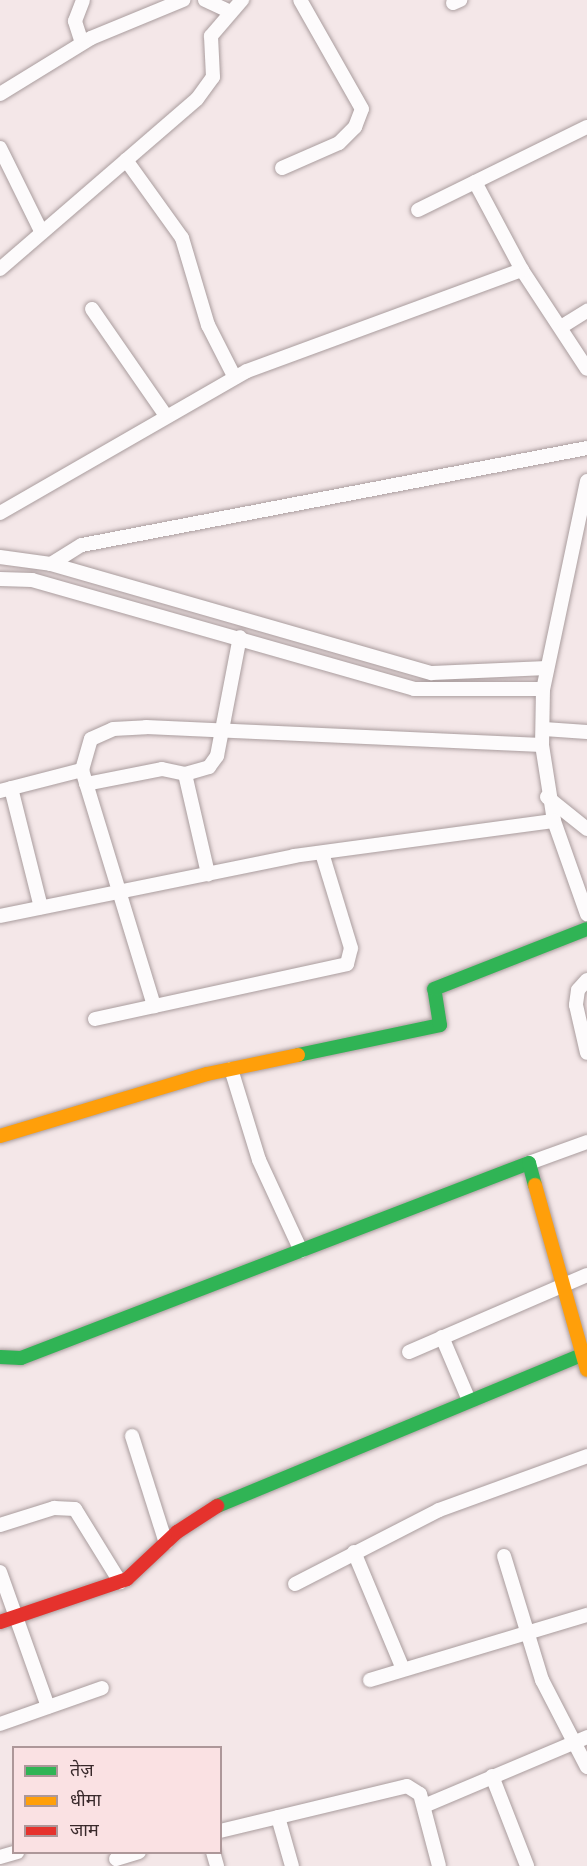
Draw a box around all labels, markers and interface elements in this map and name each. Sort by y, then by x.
legend [12,1746,222,1854]
text: तेज़ [70,1760,94,1783]
text: धीमा [70,1790,101,1813]
text: जाम [70,1820,99,1843]

